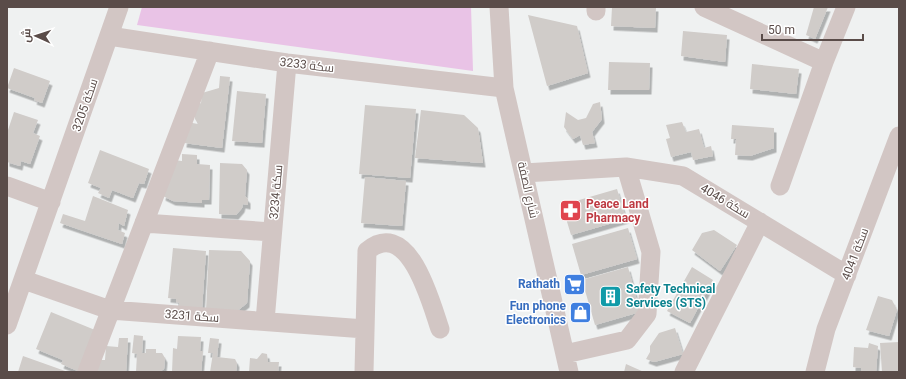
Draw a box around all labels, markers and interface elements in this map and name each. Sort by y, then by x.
north arrow [16,16,56,56]
scale bar [762,16,863,42]
text: 50 m [768,23,795,37]
text: ش [20,28,33,43]
street label: سكة 3233 [279,55,335,75]
street label: سكة 3205 [69,77,101,133]
street label: شارع الصفة [514,160,541,220]
street label: سكة 3234 [267,164,285,220]
street label: سكة 4046 [698,181,752,221]
place label: Peace Land Pharmacy [586,197,649,225]
pharmacy icon: Peace Land Pharmacy [557,198,583,224]
street label: سكة 4041 [839,226,871,282]
supermarket icon: Rathath [562,271,588,297]
place label: Rathath [518,277,560,291]
place label: Safety Technical Services (STS) [626,282,715,310]
building icon: Safety Technical Services (STS) [598,283,624,309]
place label: Fun phone Electronics [506,299,567,327]
shop icon: Fun phone Electronics [568,300,594,326]
street label: سكة 3231 [164,307,220,325]

